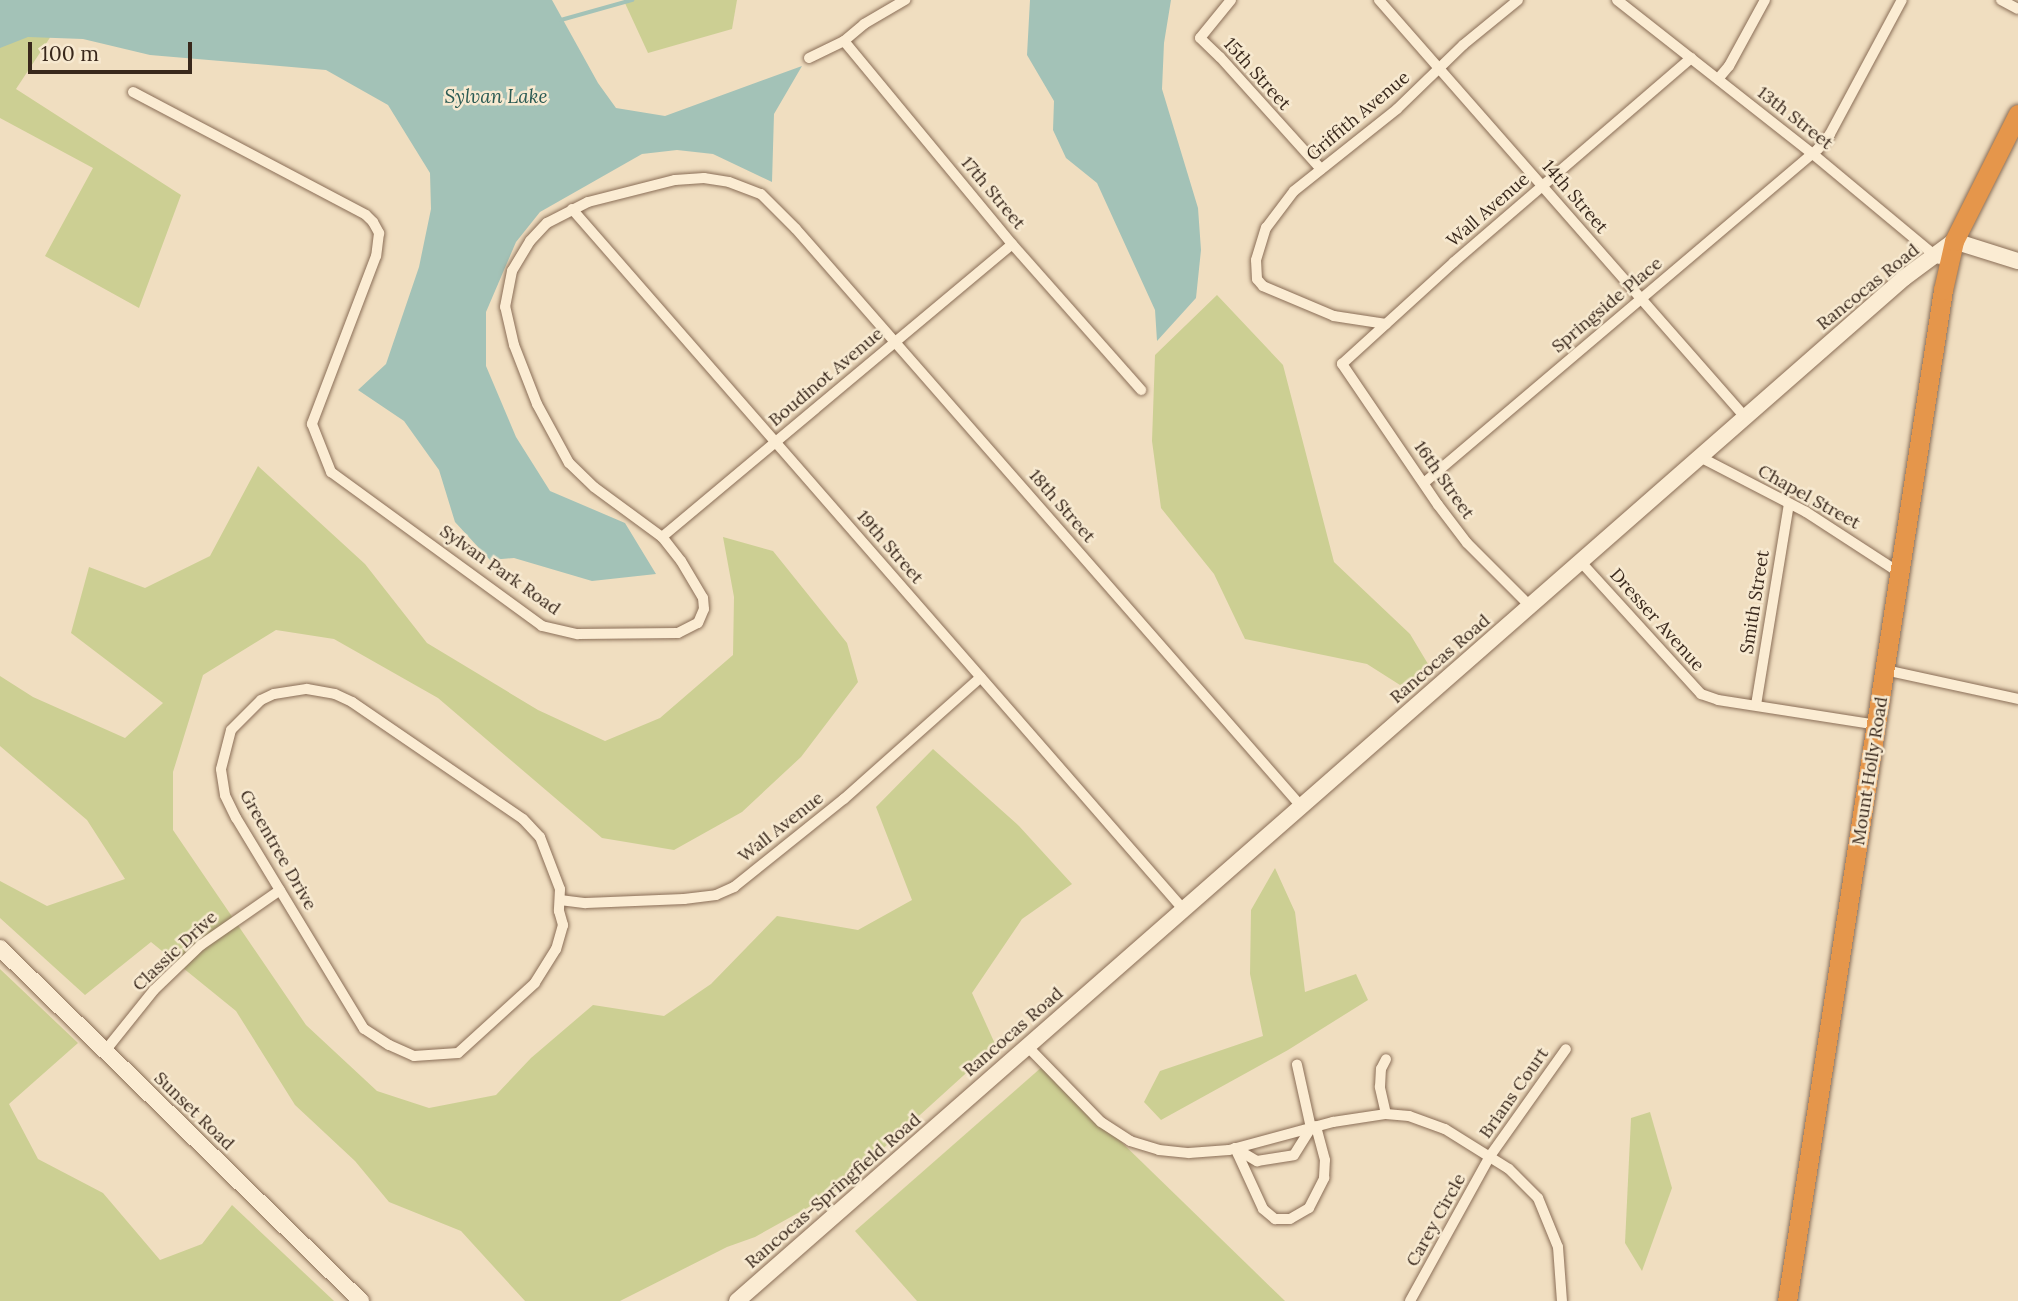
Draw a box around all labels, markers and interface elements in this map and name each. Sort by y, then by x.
scale bar [32,28,196,72]
street label: 15th Street [1219,33,1295,115]
text: 100 m [41,40,99,67]
street label: Griffith Avenue [1302,67,1414,165]
street label: 13th Street [1753,82,1837,154]
water label: Sylvan Lake [444,86,548,108]
street label: 17th Street [956,152,1030,234]
street label: 14th Street [1537,156,1613,238]
street label: Wall Avenue [1442,168,1534,252]
street label: Rancocas Road [1813,239,1923,335]
street label: Springside Place [1547,253,1667,357]
street label: Boudinot Avenue [764,323,888,431]
street label: 16th Street [1409,437,1479,523]
street label: Chapel Street [1754,460,1864,534]
street label: 18th Street [1024,465,1100,547]
street label: 19th Street [852,506,928,588]
street label: Sylvan Park Road [436,520,564,620]
street label: Smith Street [1736,548,1774,656]
street label: Dresser Avenue [1605,564,1709,676]
street label: Rancocas Road [1386,610,1494,708]
street label: Mount Holly Road [1848,695,1892,847]
street label: Greentree Drive [235,786,321,914]
street label: Wall Avenue [734,787,828,867]
street label: Classic Drive [128,906,222,996]
street label: Rancocas Road [959,983,1067,1081]
street label: Brians Court [1475,1043,1553,1143]
street label: Sunset Road [149,1067,239,1155]
street label: Rancocas-Springfield Road [741,1109,925,1273]
street label: Carey Circle [1402,1170,1470,1270]

